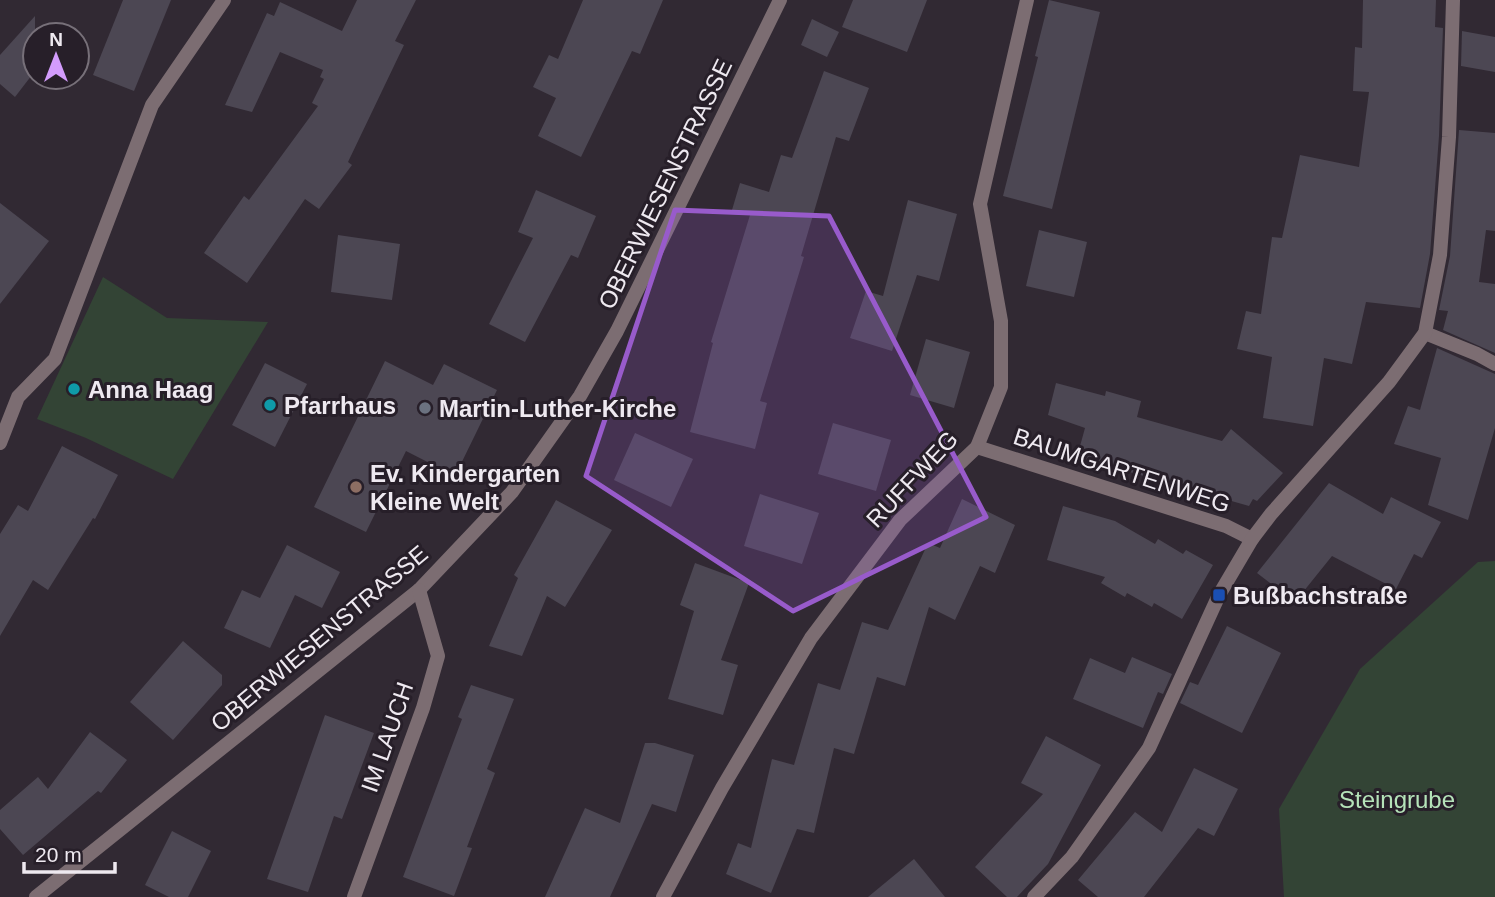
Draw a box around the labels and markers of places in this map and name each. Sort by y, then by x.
place label: Anna Haag [88,376,213,403]
marker: Anna Haag [66,381,82,397]
place label: Pfarrhaus [284,392,396,419]
place label: Martin-Luther-Kirche [439,395,676,422]
marker: Pfarrhaus [262,397,278,413]
marker: Martin-Luther-Kirche [417,400,433,416]
place label: Ev. Kindergarten Kleine Welt [370,460,560,515]
marker: Ev. Kindergarten Kleine Welt [348,479,364,495]
place label: Bußbachstraße [1233,582,1408,609]
marker: Bußbachstraße [1211,587,1227,603]

